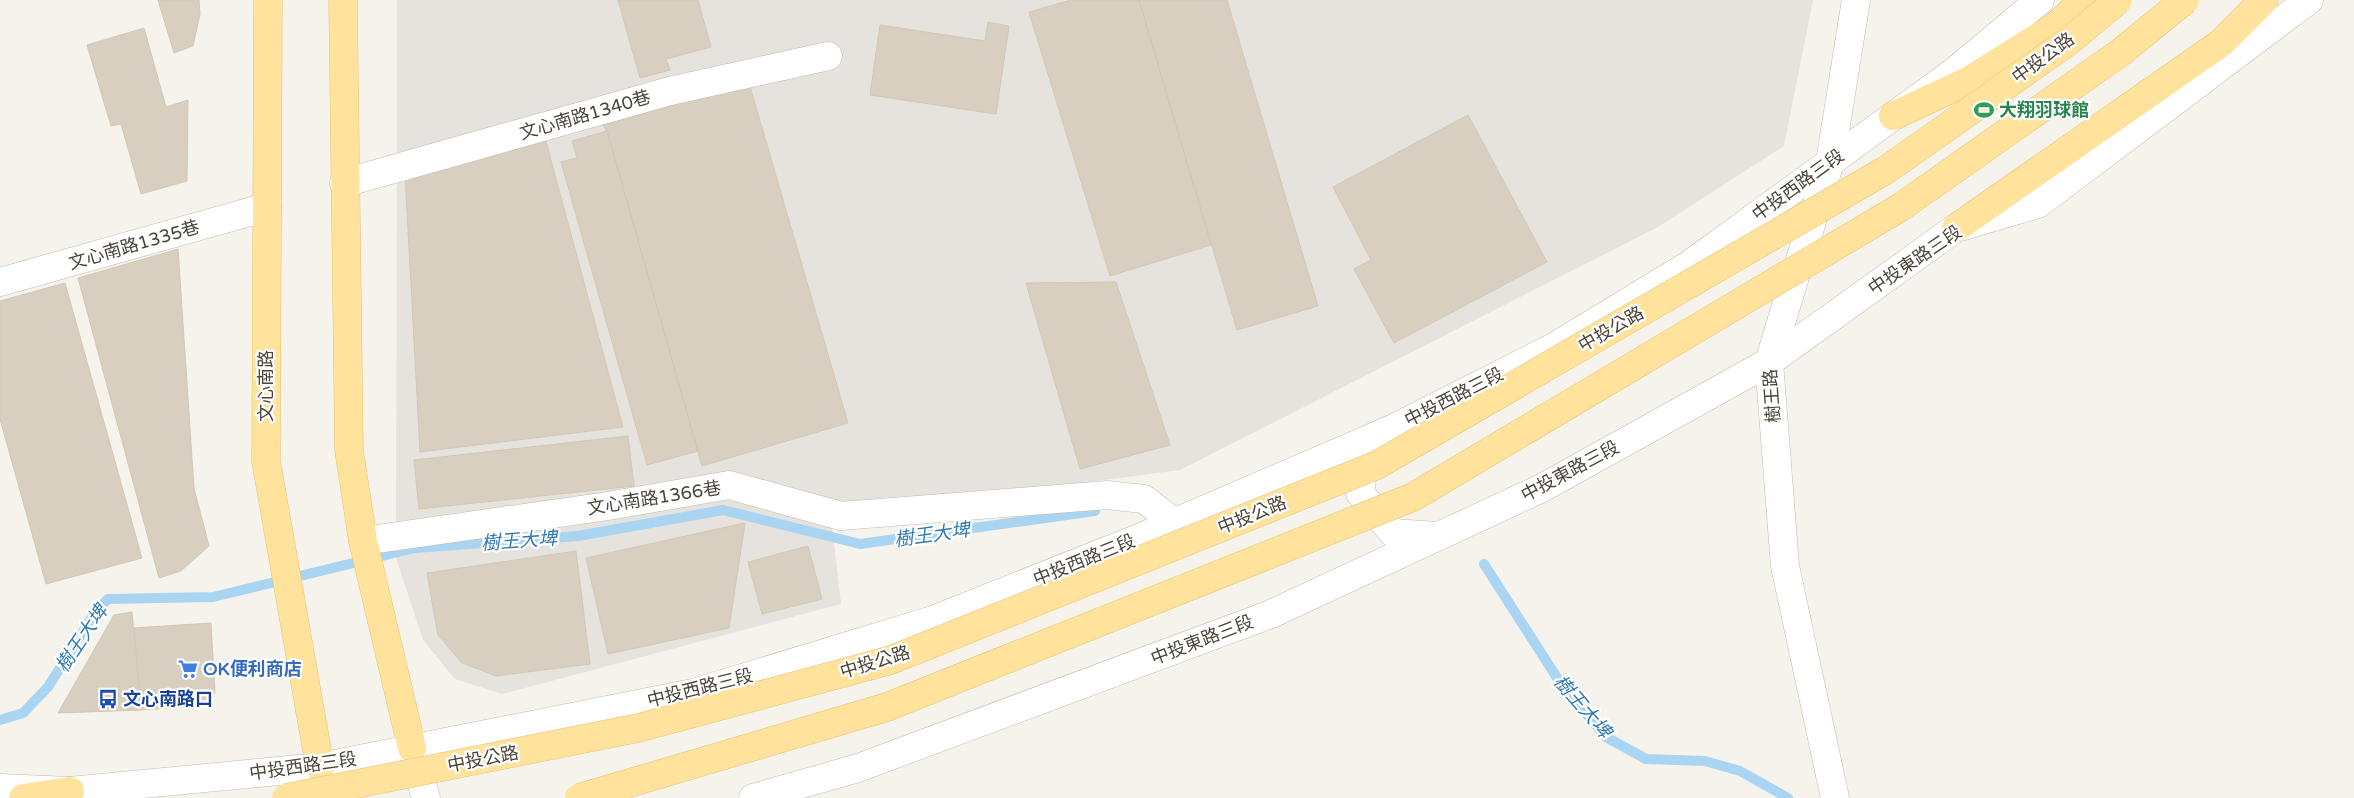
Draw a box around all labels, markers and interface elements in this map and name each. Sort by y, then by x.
street label: 中投公路 [2007,28,2079,88]
street label: 文心南路1340巷 [517,86,653,144]
sports icon: 大翔羽球館 [1973,99,1995,121]
place label: 大翔羽球館 [1999,99,2089,121]
street label: 中投西路三段 [1748,144,1848,226]
street label: 文心南路1335巷 [66,216,202,274]
street label: 中投東路三段 [1864,221,1966,299]
street label: 中投公路 [1574,301,1648,357]
street label: 文心南路 [255,350,277,422]
street label: 中投西路三段 [1401,363,1507,431]
street label: 樹王路 [1759,368,1785,424]
street label: 中投東路三段 [1517,436,1623,506]
street label: 文心南路1366巷 [586,477,722,519]
street label: 中投公路 [1215,491,1289,539]
water label: 樹王大埤 [893,519,973,551]
water label: 樹王大埤 [480,527,560,555]
street label: 中投西路三段 [1030,530,1138,590]
water label: 樹王大埤 [51,599,113,676]
street label: 中投東路三段 [1148,610,1256,670]
street label: 中投公路 [837,641,913,683]
supermarket icon: OK便利商店 [177,658,199,680]
place label: OK便利商店 [203,658,302,680]
street label: 中投西路三段 [645,664,755,712]
water label: 樹王大埤 [1549,671,1617,744]
bus stop icon: 文心南路口 [97,688,119,710]
place label: 文心南路口 [123,688,213,710]
street label: 中投公路 [446,741,520,777]
street label: 中投西路三段 [248,748,358,784]

